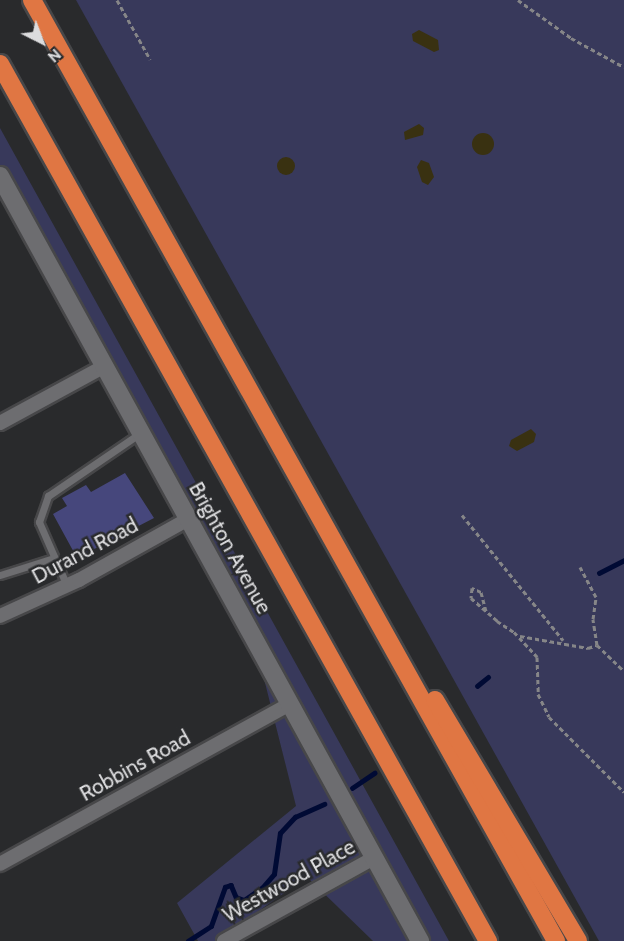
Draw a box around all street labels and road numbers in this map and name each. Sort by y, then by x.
street label: Brighton Avenue [183,478,277,618]
street label: Durand Road [28,513,142,589]
street label: Robbins Road [75,725,195,807]
street label: Westwood Place [218,834,360,928]

